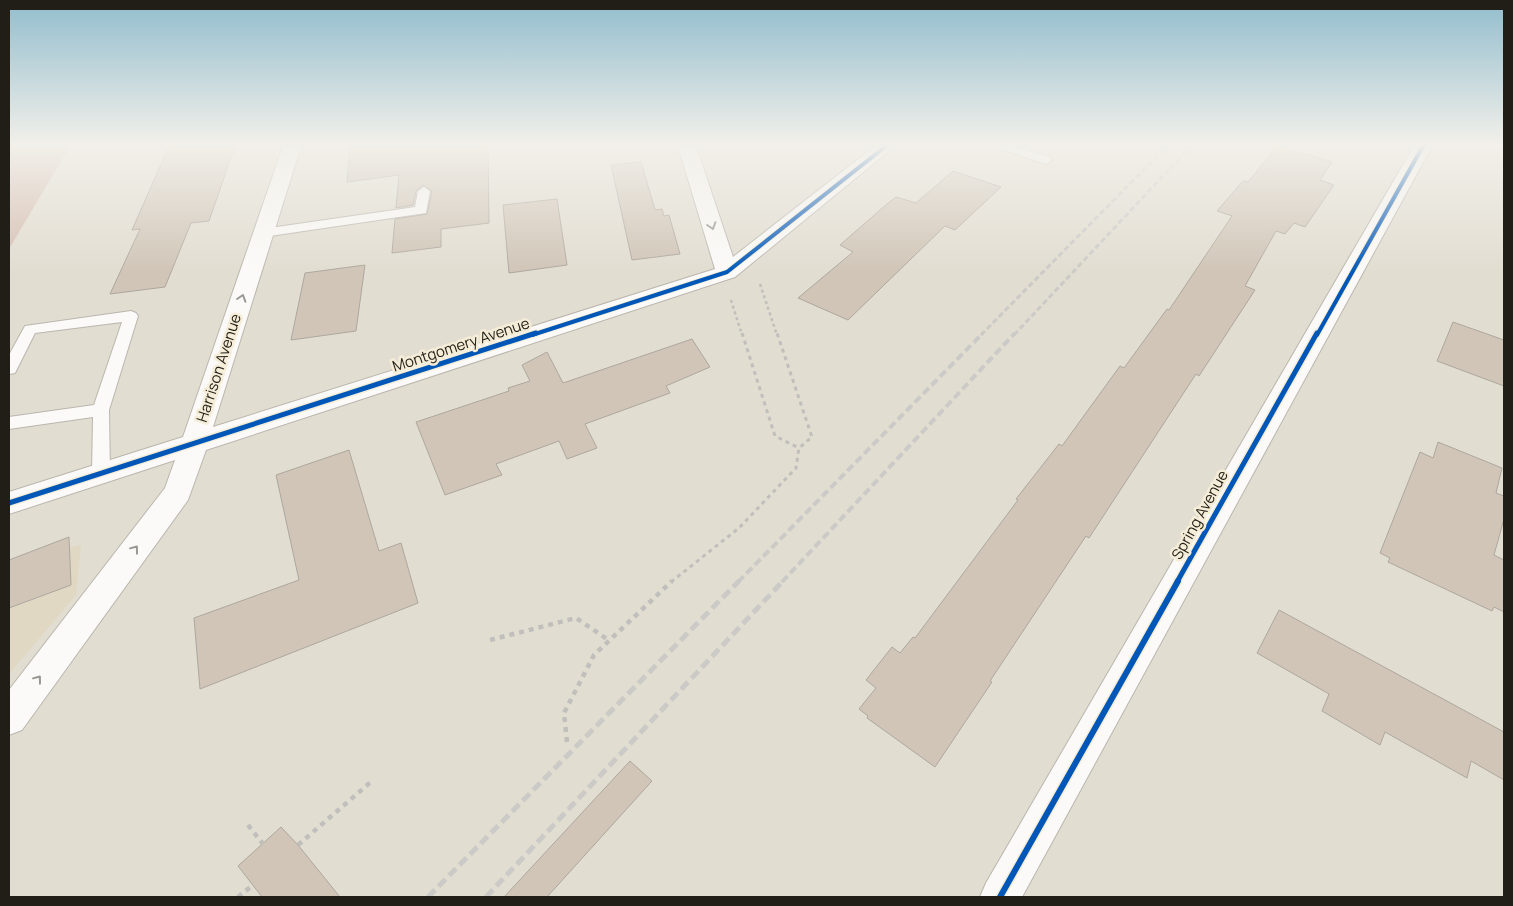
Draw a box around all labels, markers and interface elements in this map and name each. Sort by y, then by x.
one-way arrow [707,221,717,229]
one-way arrow [236,294,246,303]
street label: Harrison Avenue [191,311,246,425]
street label: Montgomery Avenue [390,312,532,377]
street label: Spring Avenue [1166,466,1233,563]
one-way arrow [130,546,138,555]
one-way arrow [32,675,41,685]

